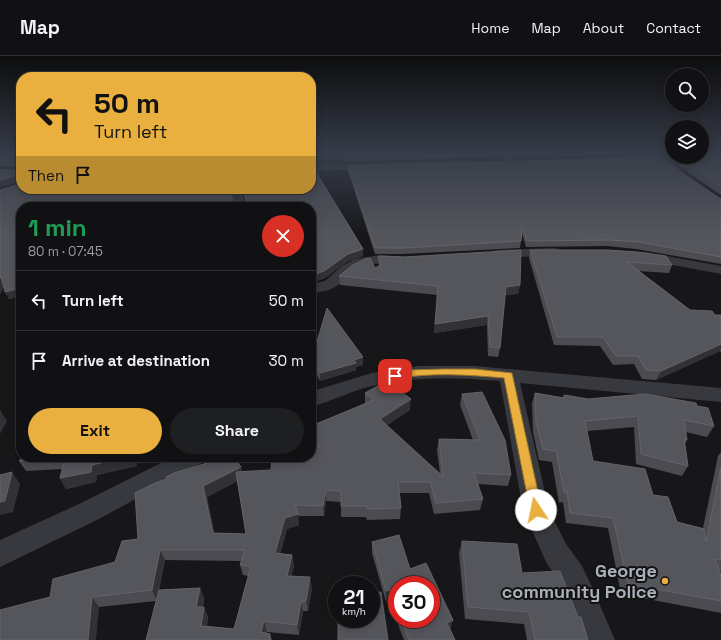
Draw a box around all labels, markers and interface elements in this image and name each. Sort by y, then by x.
text: Map [20,15,60,40]
text: Home [471,19,509,37]
text: Map [531,19,561,37]
text: About [583,19,624,37]
text: Contact [646,19,701,37]
map controls [665,68,709,164]
button: search [665,68,709,112]
text: 50 m [94,85,160,121]
icon: left [28,88,80,140]
text: Turn left [94,120,167,143]
button: layers [665,120,709,164]
icon: arrive [72,164,94,186]
text: Then [28,166,64,185]
text: 1 min [28,212,87,243]
button: close [262,215,304,257]
text: 80 m · 07:45 [28,243,103,260]
icon: left [28,290,50,312]
text: Turn left [62,291,124,310]
text: 50 m [269,291,304,310]
icon: arrive [28,350,50,372]
text: Arrive at destination [62,351,210,370]
text: 30 m [269,351,304,370]
pin [378,359,412,393]
icon: arrive [384,365,406,387]
button: Exit [28,408,162,454]
button: Share [170,408,304,454]
position arrow [515,489,557,531]
place label: George community Police [502,559,657,603]
speed limit sign: 30 [388,576,440,628]
marker: George community Police [660,576,670,586]
text: 21 [344,584,364,610]
text: km/h [342,605,366,618]

